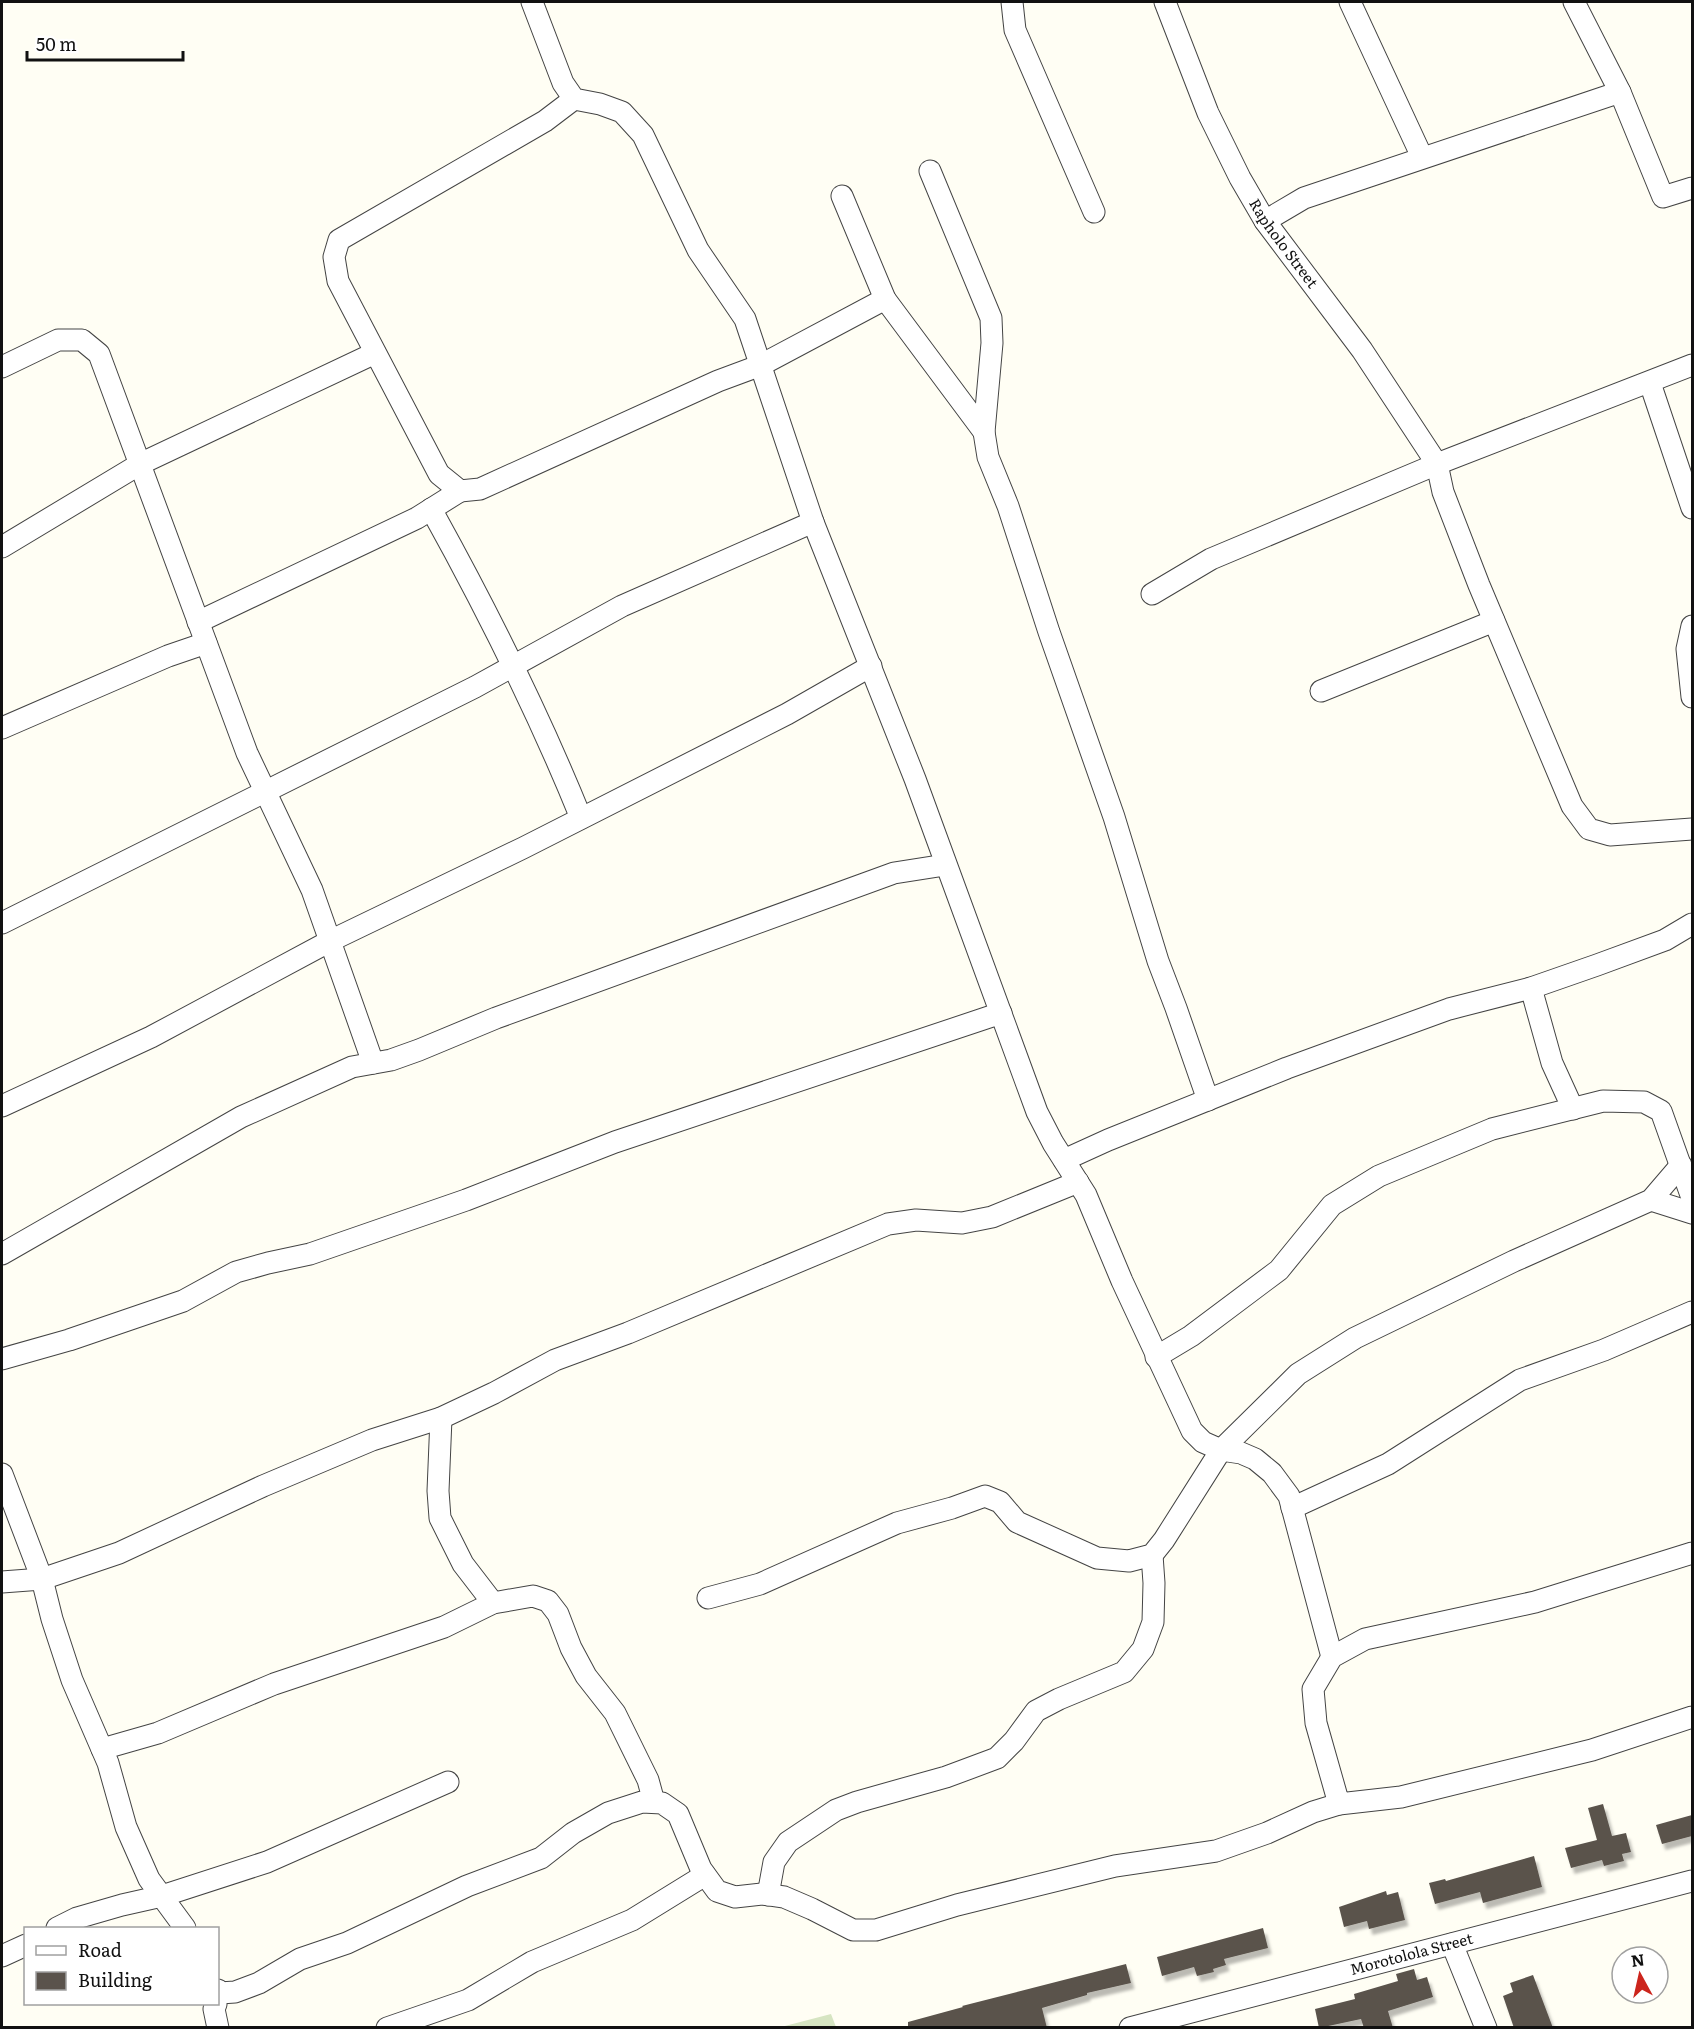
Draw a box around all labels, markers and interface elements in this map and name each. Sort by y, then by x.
scale bar [27,24,183,62]
text: 50 m [36,30,77,57]
street label: Rapholo Street [1244,194,1324,292]
street label: Morotolola Street [1347,1926,1475,1980]
legend [24,1927,219,2005]
text: Road [78,1936,122,1963]
north arrow [1610,1945,1670,2005]
text: N [1629,1946,1646,1972]
text: Building [78,1966,153,1993]

